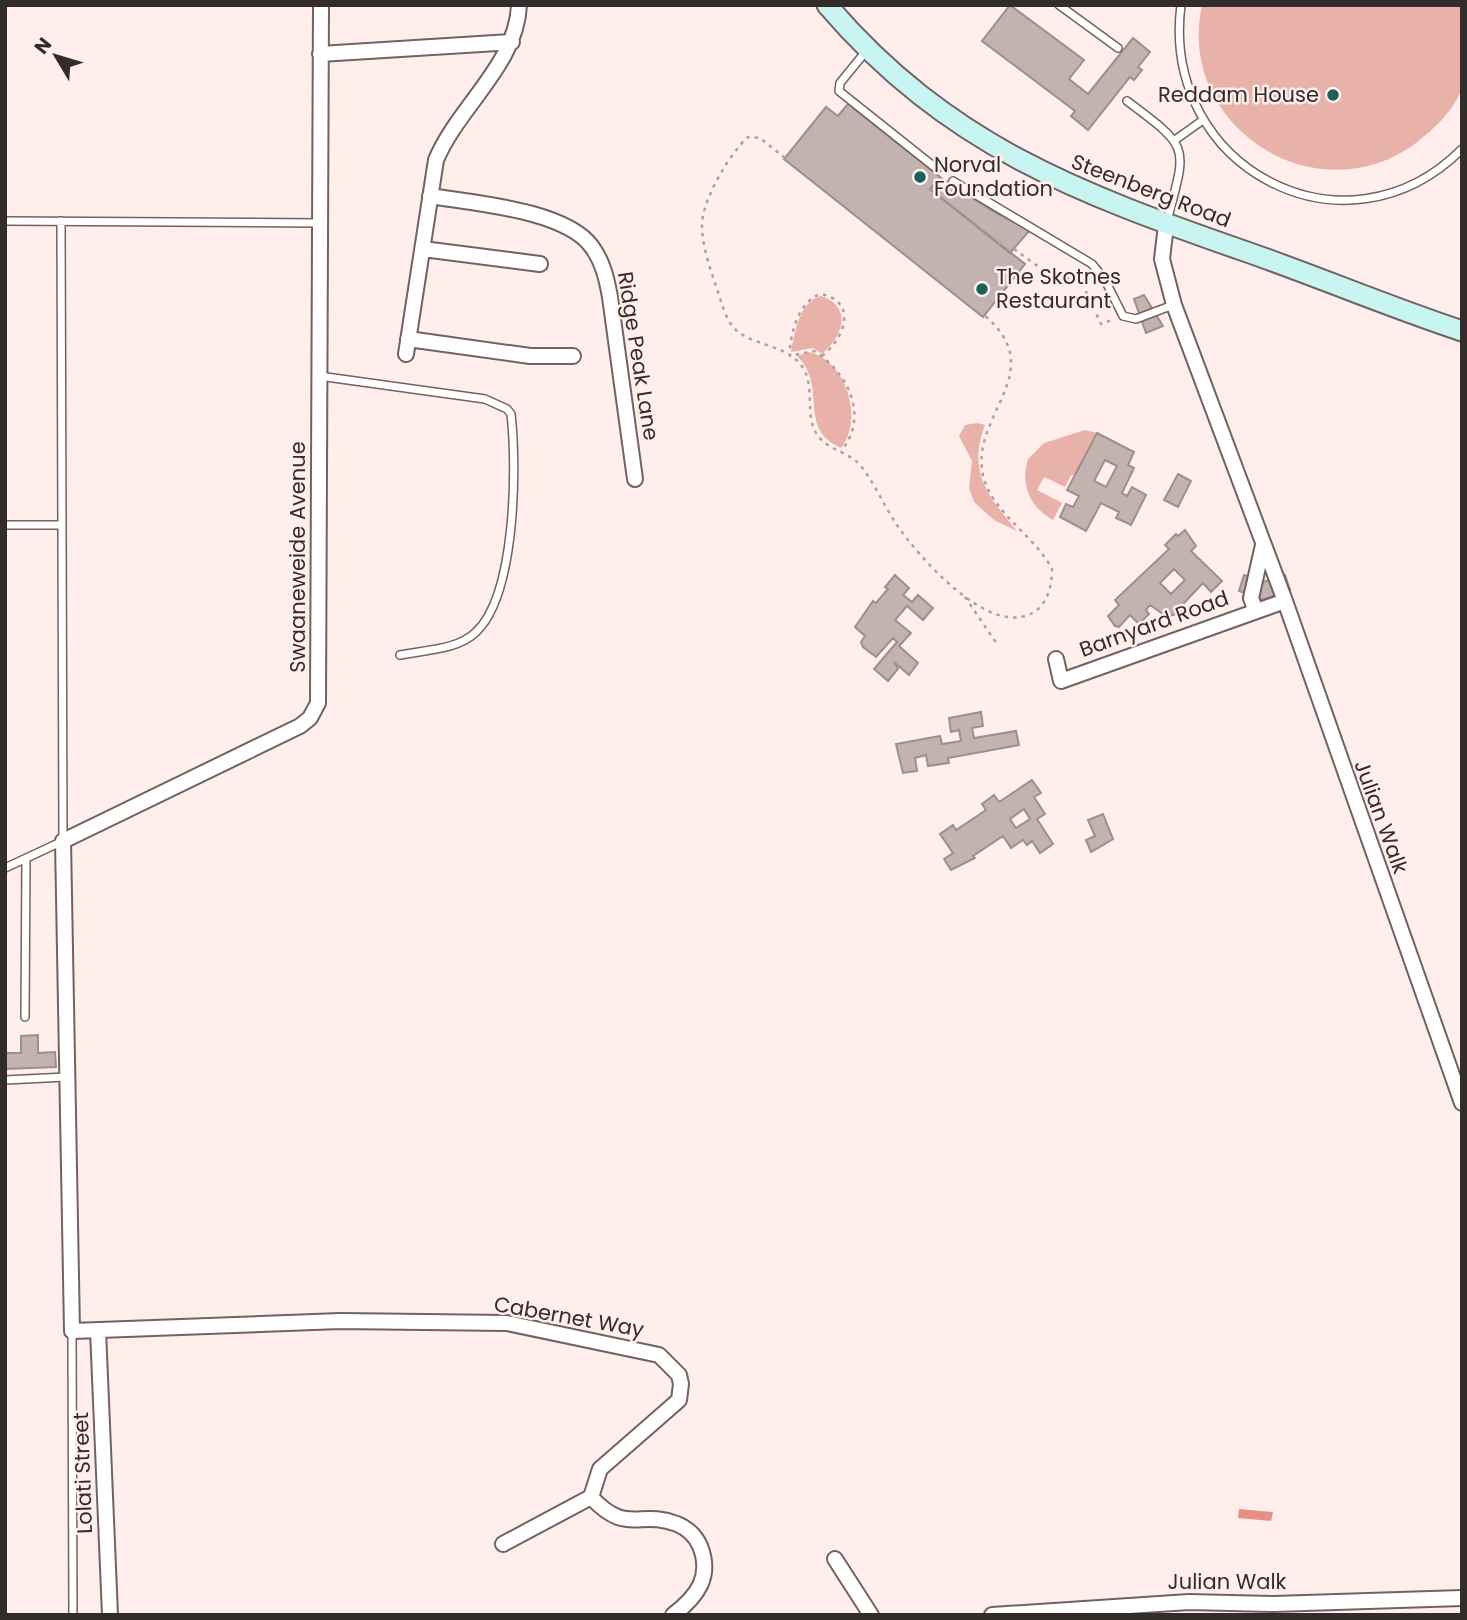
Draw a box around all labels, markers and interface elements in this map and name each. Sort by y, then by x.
north arrow [21,21,91,91]
text: N [28,32,58,60]
place label: Reddam House [1158,80,1319,109]
marker: Reddam House [1325,87,1341,103]
street label: Steenberg Road [1067,147,1235,234]
place label: Norval Foundation [934,150,1053,203]
marker: Norval Foundation [912,169,928,185]
place label: The Skotnes Restaurant [996,262,1121,315]
street label: Ridge Peak Lane [611,269,666,442]
marker: The Skotnes Restaurant [974,281,990,297]
street label: Swaaneweide Avenue [283,441,312,673]
street label: Barnyard Road [1075,583,1232,664]
street label: Julian Walk [1348,756,1415,878]
street label: Cabernet Way [492,1289,646,1344]
street label: Lolati Street [66,1412,99,1534]
street label: Julian Walk [1168,1567,1287,1596]

